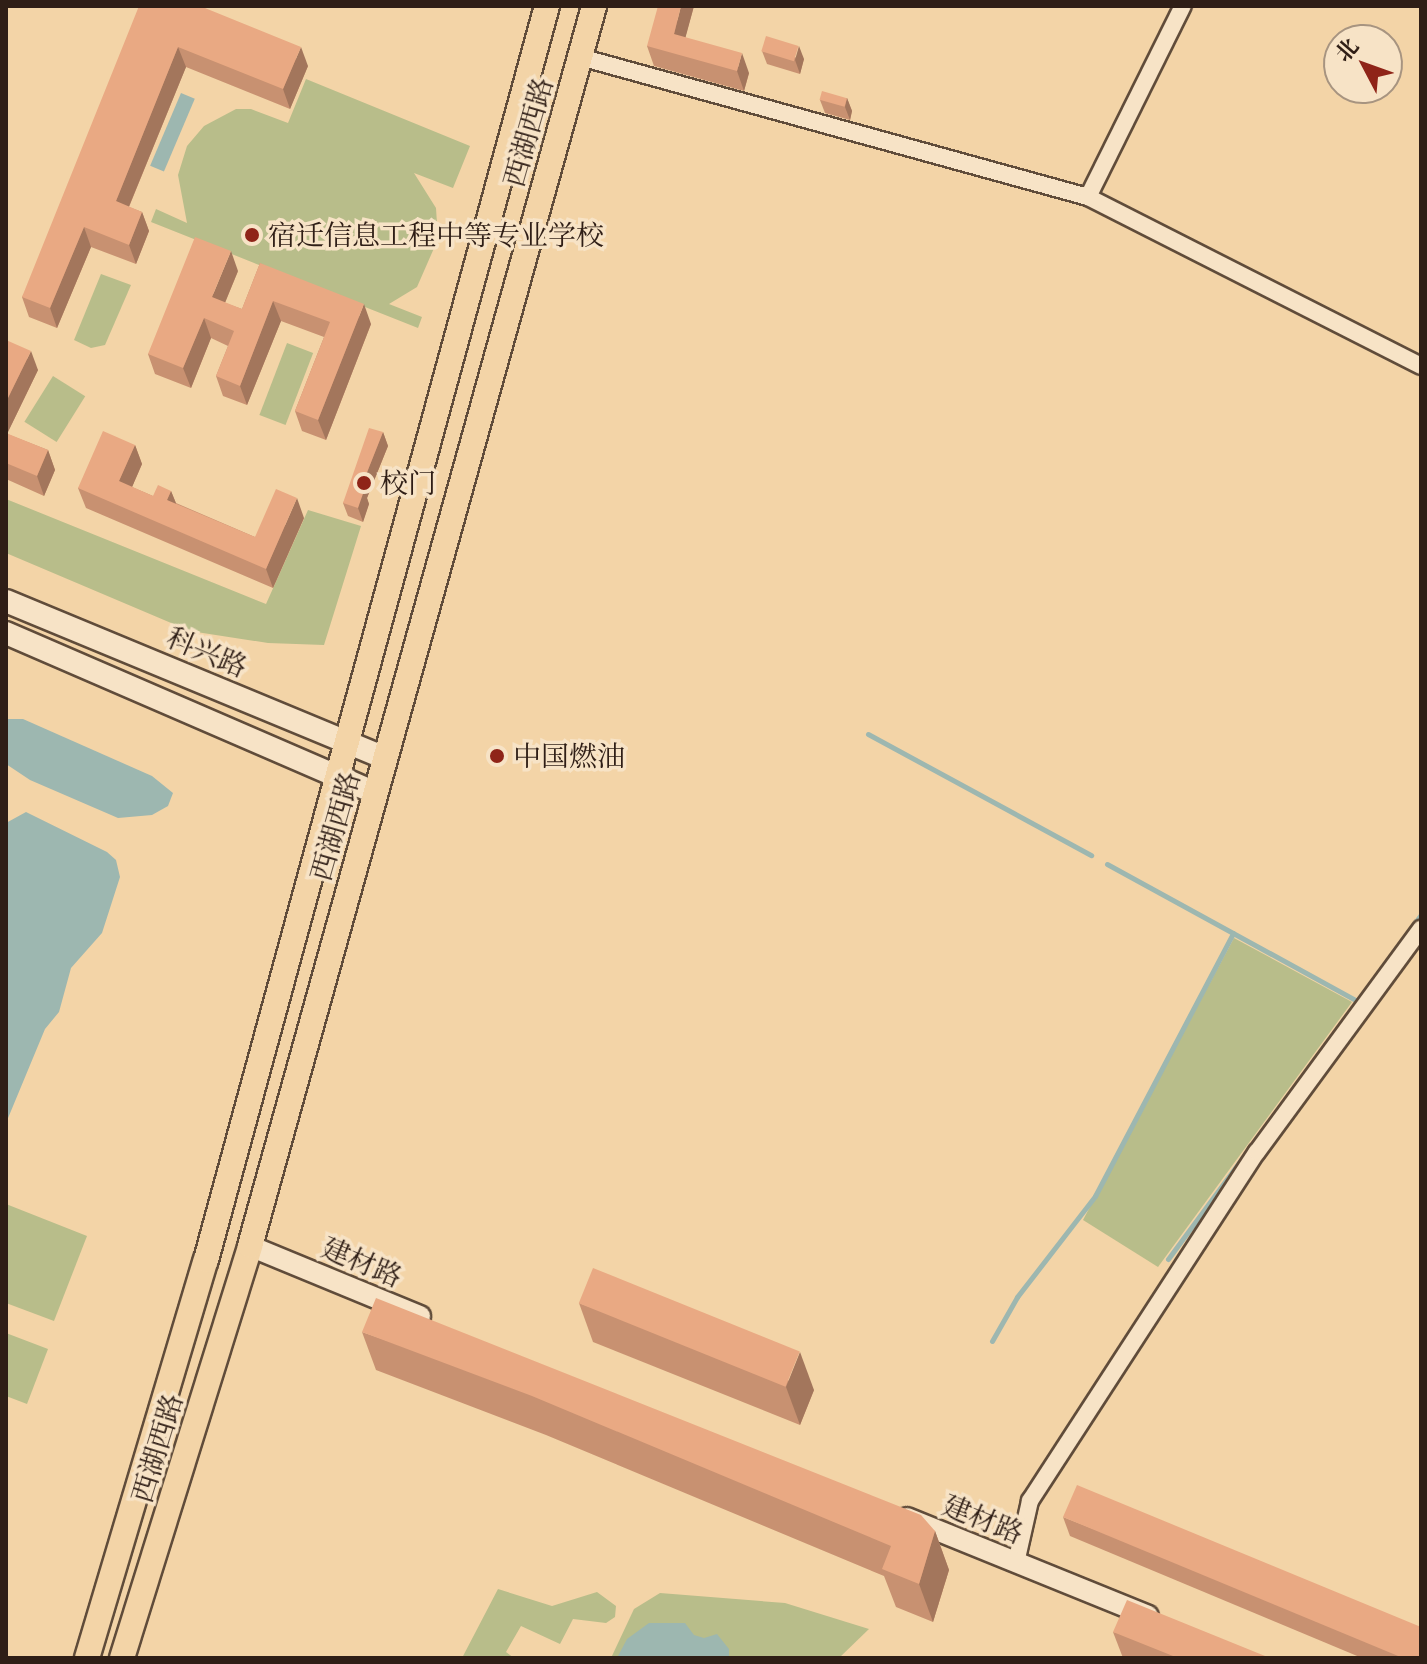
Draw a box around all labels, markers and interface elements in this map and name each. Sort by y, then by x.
north arrow [1323,24,1403,104]
text: 北 [1327,31,1366,68]
street label: 西湖西路 [496,74,560,190]
place label: 宿迁信息工程中等专业学校 [268,218,604,252]
marker: 宿迁信息工程中等专业学校 [243,226,261,244]
place label: 校门 [380,466,436,500]
marker: 校门 [355,474,373,492]
street label: 科兴路 [162,620,252,684]
place label: 中国燃油 [513,739,625,773]
marker: 中国燃油 [488,747,506,765]
street label: 西湖西路 [303,768,367,884]
street label: 建材路 [317,1230,407,1294]
street label: 西湖西路 [125,1390,189,1506]
street label: 建材路 [938,1488,1028,1550]

